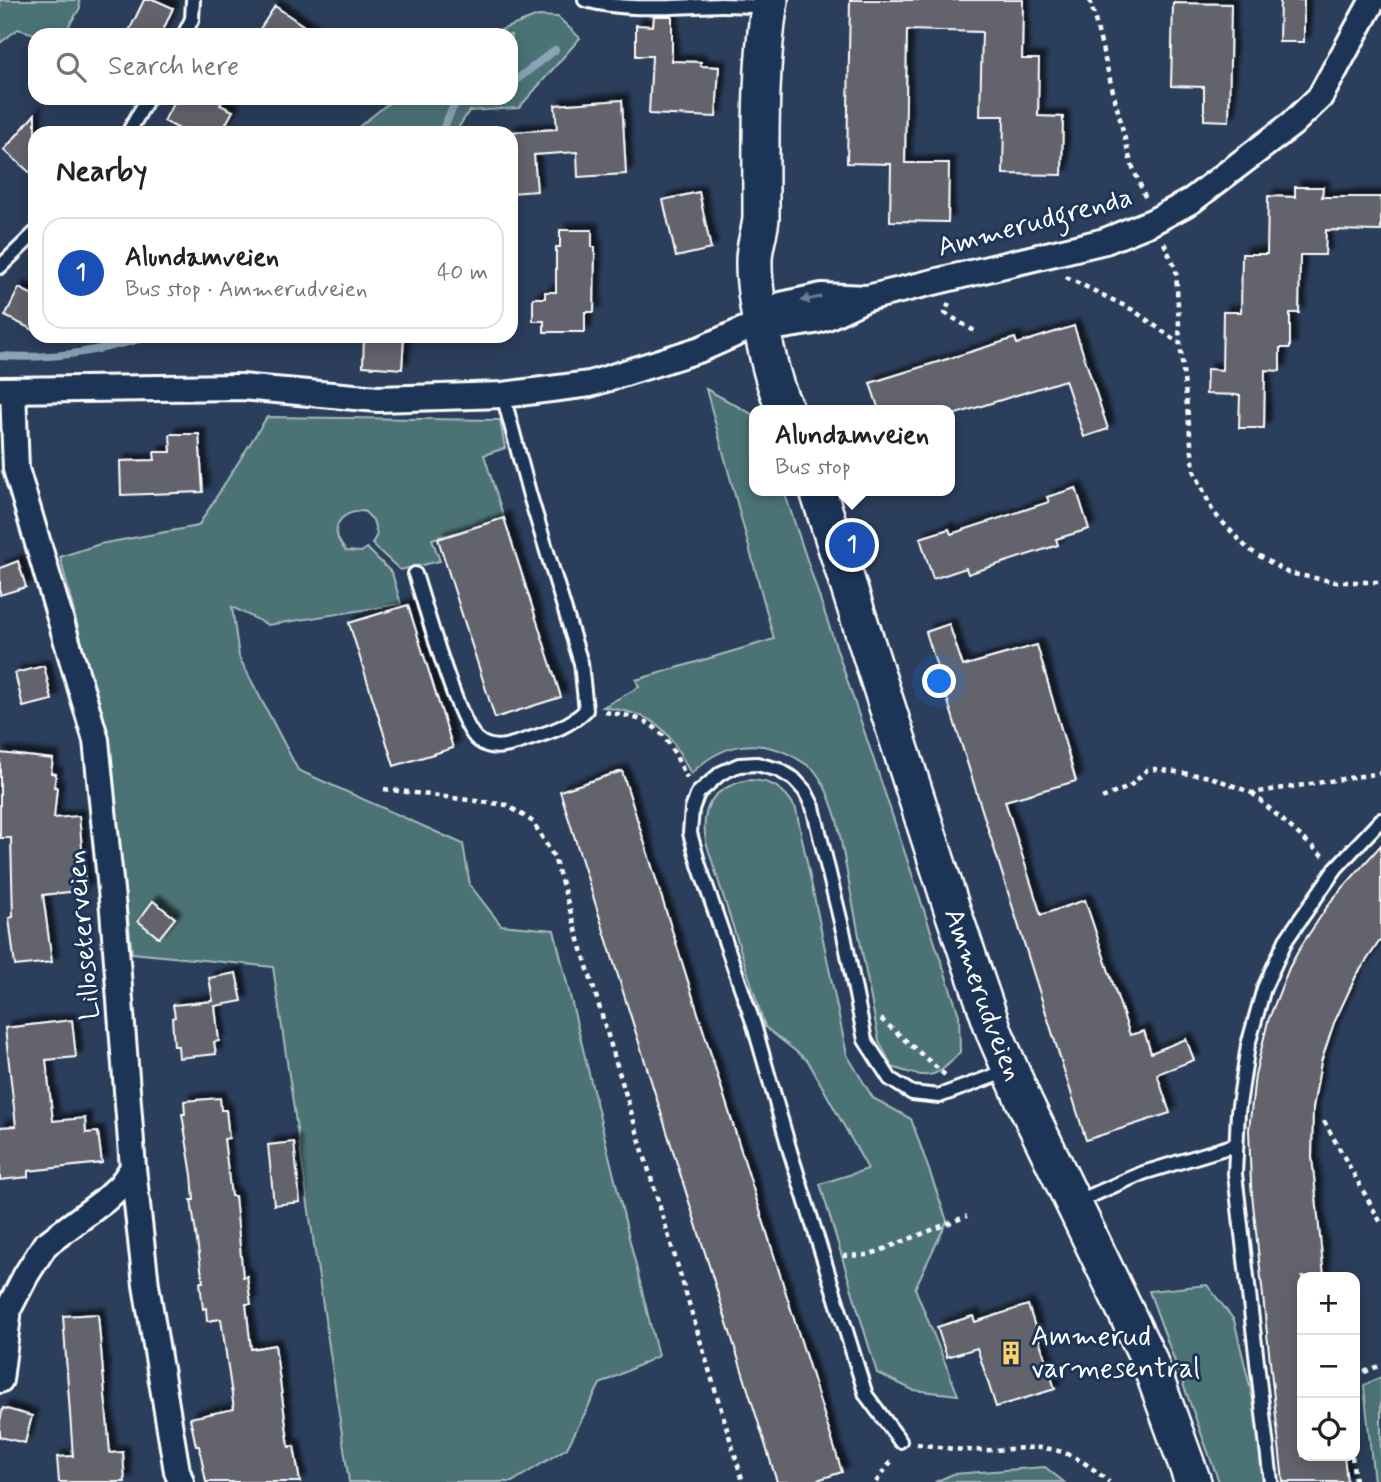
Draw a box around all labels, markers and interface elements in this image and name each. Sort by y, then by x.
search box [28,28,518,105]
icon: search [52,48,90,86]
text: Search here [108,50,239,84]
text: Nearby [56,152,147,191]
street label: Ammerudgrenda [934,179,1137,270]
text: Alundamveien [125,241,279,275]
text: 1 [76,258,86,288]
text: 40 m [437,258,488,288]
text: Bus stop · Ammerudveien [125,275,368,305]
one-way arrow [800,293,822,304]
popup [749,405,955,496]
text: Alundamveien [775,419,929,453]
text: Bus stop [775,453,851,483]
pin: 1 [829,519,875,571]
your location [922,664,956,698]
street label: Lilloseterveien [58,849,110,1021]
street label: Ammerudveien [935,903,1032,1087]
map controls [1297,1272,1360,1461]
button: + [1297,1272,1360,1335]
place label: Ammerud varmesentral [1031,1319,1200,1388]
button: − [1297,1335,1360,1398]
building icon: Ammerud varmesentral [997,1339,1025,1367]
button: locate [1297,1398,1360,1461]

